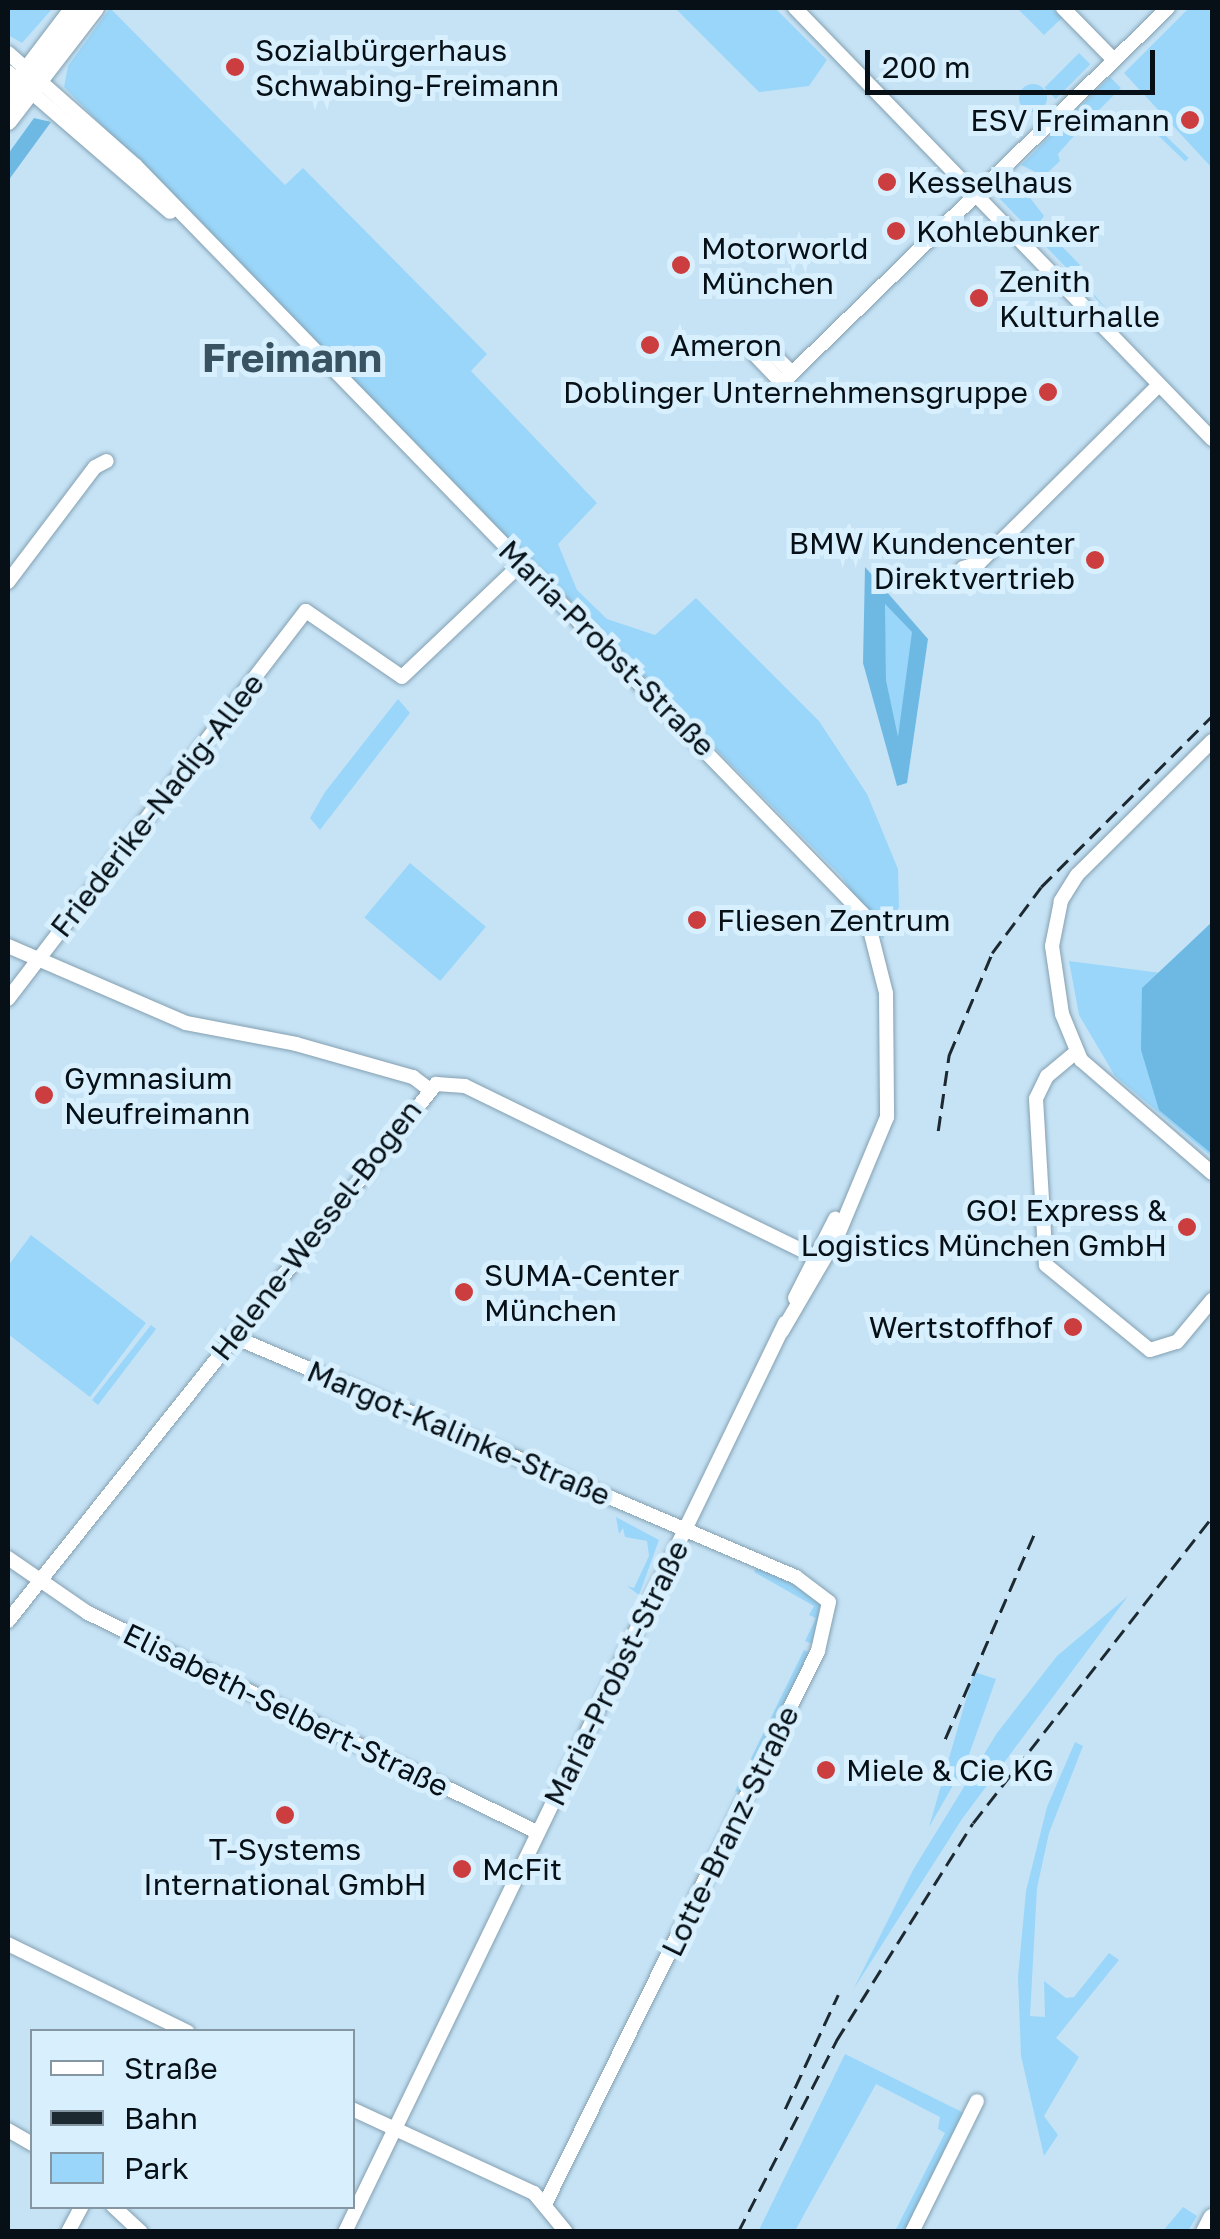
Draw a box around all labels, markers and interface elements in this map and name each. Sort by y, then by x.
scale bar [870,30,1160,92]
place label: Sozialbürgerhaus Schwabing-Freimann [255,32,559,102]
text: 200 m [882,49,971,85]
marker: Sozialbürgerhaus Schwabing-Freimann [224,56,246,78]
place label: ESV Freimann [970,102,1170,138]
marker: ESV Freimann [1179,109,1201,131]
place label: Kesselhaus [907,164,1073,200]
marker: Kesselhaus [876,171,898,193]
place label: Kohlebunker [916,213,1100,249]
marker: Kohlebunker [885,220,907,242]
place label: Motorworld München [701,230,869,300]
marker: Motorworld München [670,254,692,276]
place label: Zenith Kulturhalle [999,263,1160,334]
marker: Zenith Kulturhalle [968,287,990,309]
place label: Ameron [670,327,782,363]
district label: Freimann [202,333,382,381]
marker: Ameron [639,334,661,356]
place label: Doblinger Unternehmensgruppe [563,374,1028,410]
marker: Doblinger Unternehmensgruppe [1037,381,1059,403]
place label: BMW Kundencenter Direktvertrieb [789,525,1075,596]
street label: Maria-Probst-Straße [491,532,723,764]
marker: BMW Kundencenter Direktvertrieb [1084,549,1106,571]
street label: Friederike-Nadig-Allee [43,666,271,944]
place label: Fliesen Zentrum [717,902,950,938]
marker: Fliesen Zentrum [686,909,708,931]
place label: Gymnasium Neufreimann [64,1060,251,1130]
marker: Gymnasium Neufreimann [33,1084,55,1106]
street label: Helene-Wessel-Bogen [203,1093,429,1367]
place label: GO! Express & Logistics München GmbH [801,1192,1167,1262]
marker: GO! Express & Logistics München GmbH [1176,1216,1198,1238]
place label: SUMA-Center München [484,1257,679,1328]
marker: SUMA-Center München [453,1281,475,1303]
place label: Wertstoffhof [869,1309,1053,1345]
marker: Wertstoffhof [1062,1316,1084,1338]
street label: Margot-Kalinke-Straße [302,1353,616,1513]
street label: Maria-Probst-Straße [536,1534,696,1812]
street label: Elisabeth-Selbert-Straße [117,1615,455,1805]
street label: Lotte-Branz-Straße [654,1700,806,1962]
place label: Miele & Cie KG [846,1752,1054,1788]
marker: Miele & Cie KG [815,1759,837,1781]
marker: T-Systems International GmbH [274,1804,296,1826]
place label: T-Systems International GmbH [143,1831,427,1902]
place label: McFit [482,1851,562,1887]
marker: McFit [451,1858,473,1880]
legend [30,2029,355,2209]
text: Straße [124,2050,218,2086]
text: Bahn [124,2100,198,2136]
text: Park [124,2150,189,2186]

